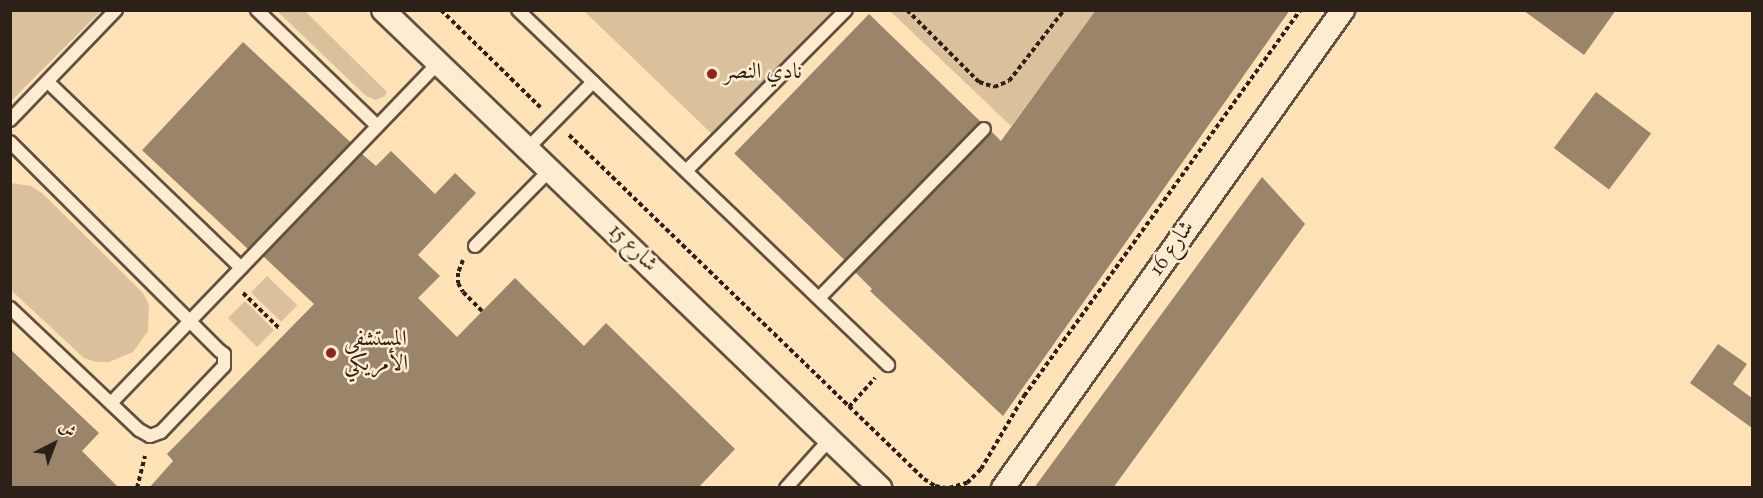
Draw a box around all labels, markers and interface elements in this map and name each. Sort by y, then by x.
place label: نادي النصر [724,61,802,87]
marker: نادي النصر [705,67,719,81]
street label: شارع 16 [1145,216,1201,282]
street label: شارع 15 [602,219,662,279]
place label: المستشفى الأمريكي [344,327,408,378]
marker: المستشفى الأمريكي [322,344,340,362]
north arrow [24,414,84,474]
text: ش [53,416,80,444]

